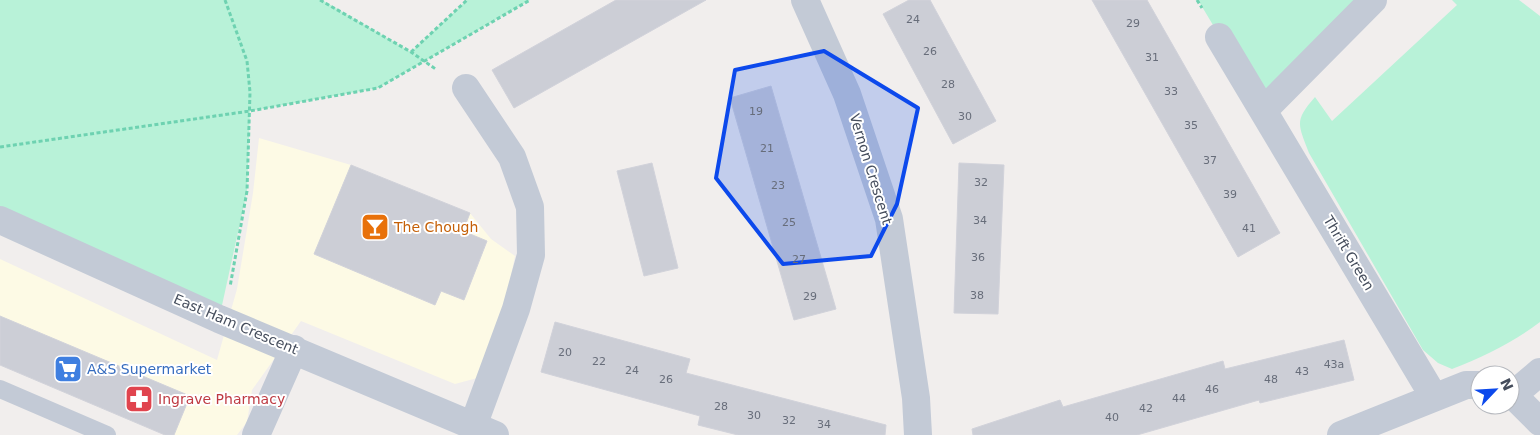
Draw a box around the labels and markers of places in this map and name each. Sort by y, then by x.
bar icon: The Chough [360,212,390,242]
place label: The Chough [393,219,478,235]
supermarket icon: A&S Supermarket [53,354,83,384]
place label: A&S Supermarket [87,361,212,377]
pharmacy icon: Ingrave Pharmacy [124,384,154,414]
place label: Ingrave Pharmacy [158,391,285,407]

